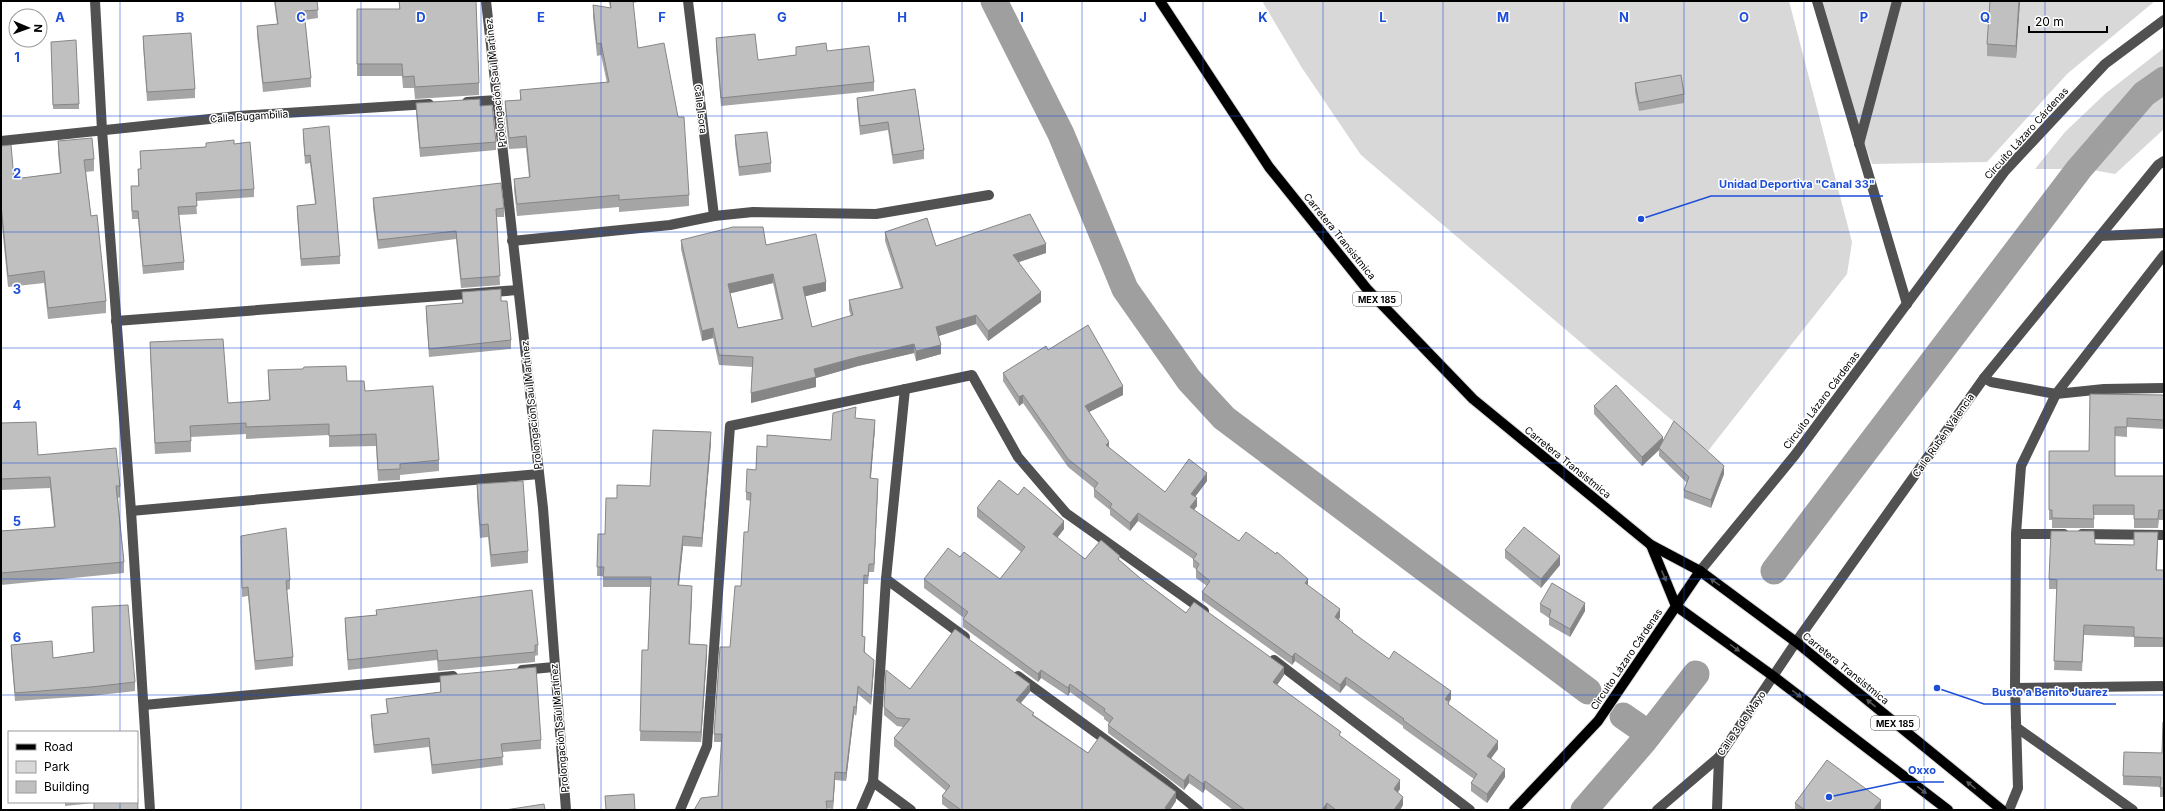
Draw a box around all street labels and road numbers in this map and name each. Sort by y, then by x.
street label: Prolongación Saúl Martínez [482,18,508,148]
street label: Calle Isora [692,84,710,134]
street label: Circuito Lázaro Cárdenas [1982,85,2070,181]
street label: Calle Bugambilia [209,107,289,125]
street label: Carretera Transistmica [1302,190,1378,282]
road number: MEX 185 [1353,292,1401,306]
street label: Prolongación Saúl Martínez [518,340,544,470]
street label: Circuito Lázaro Cárdenas [1780,349,1862,451]
street label: Calle Rubén Valencia [1910,391,1976,479]
street label: Carretera Transistmica [1522,424,1614,500]
street label: Circuito Lázaro Cárdenas [1588,606,1664,712]
street label: Carretera Transistmica [1800,630,1892,706]
street label: Prolongación Saúl Martínez [547,663,571,793]
street label: Calle 3 de Mayo [1714,688,1768,758]
road number: MEX 185 [1871,716,1919,730]

